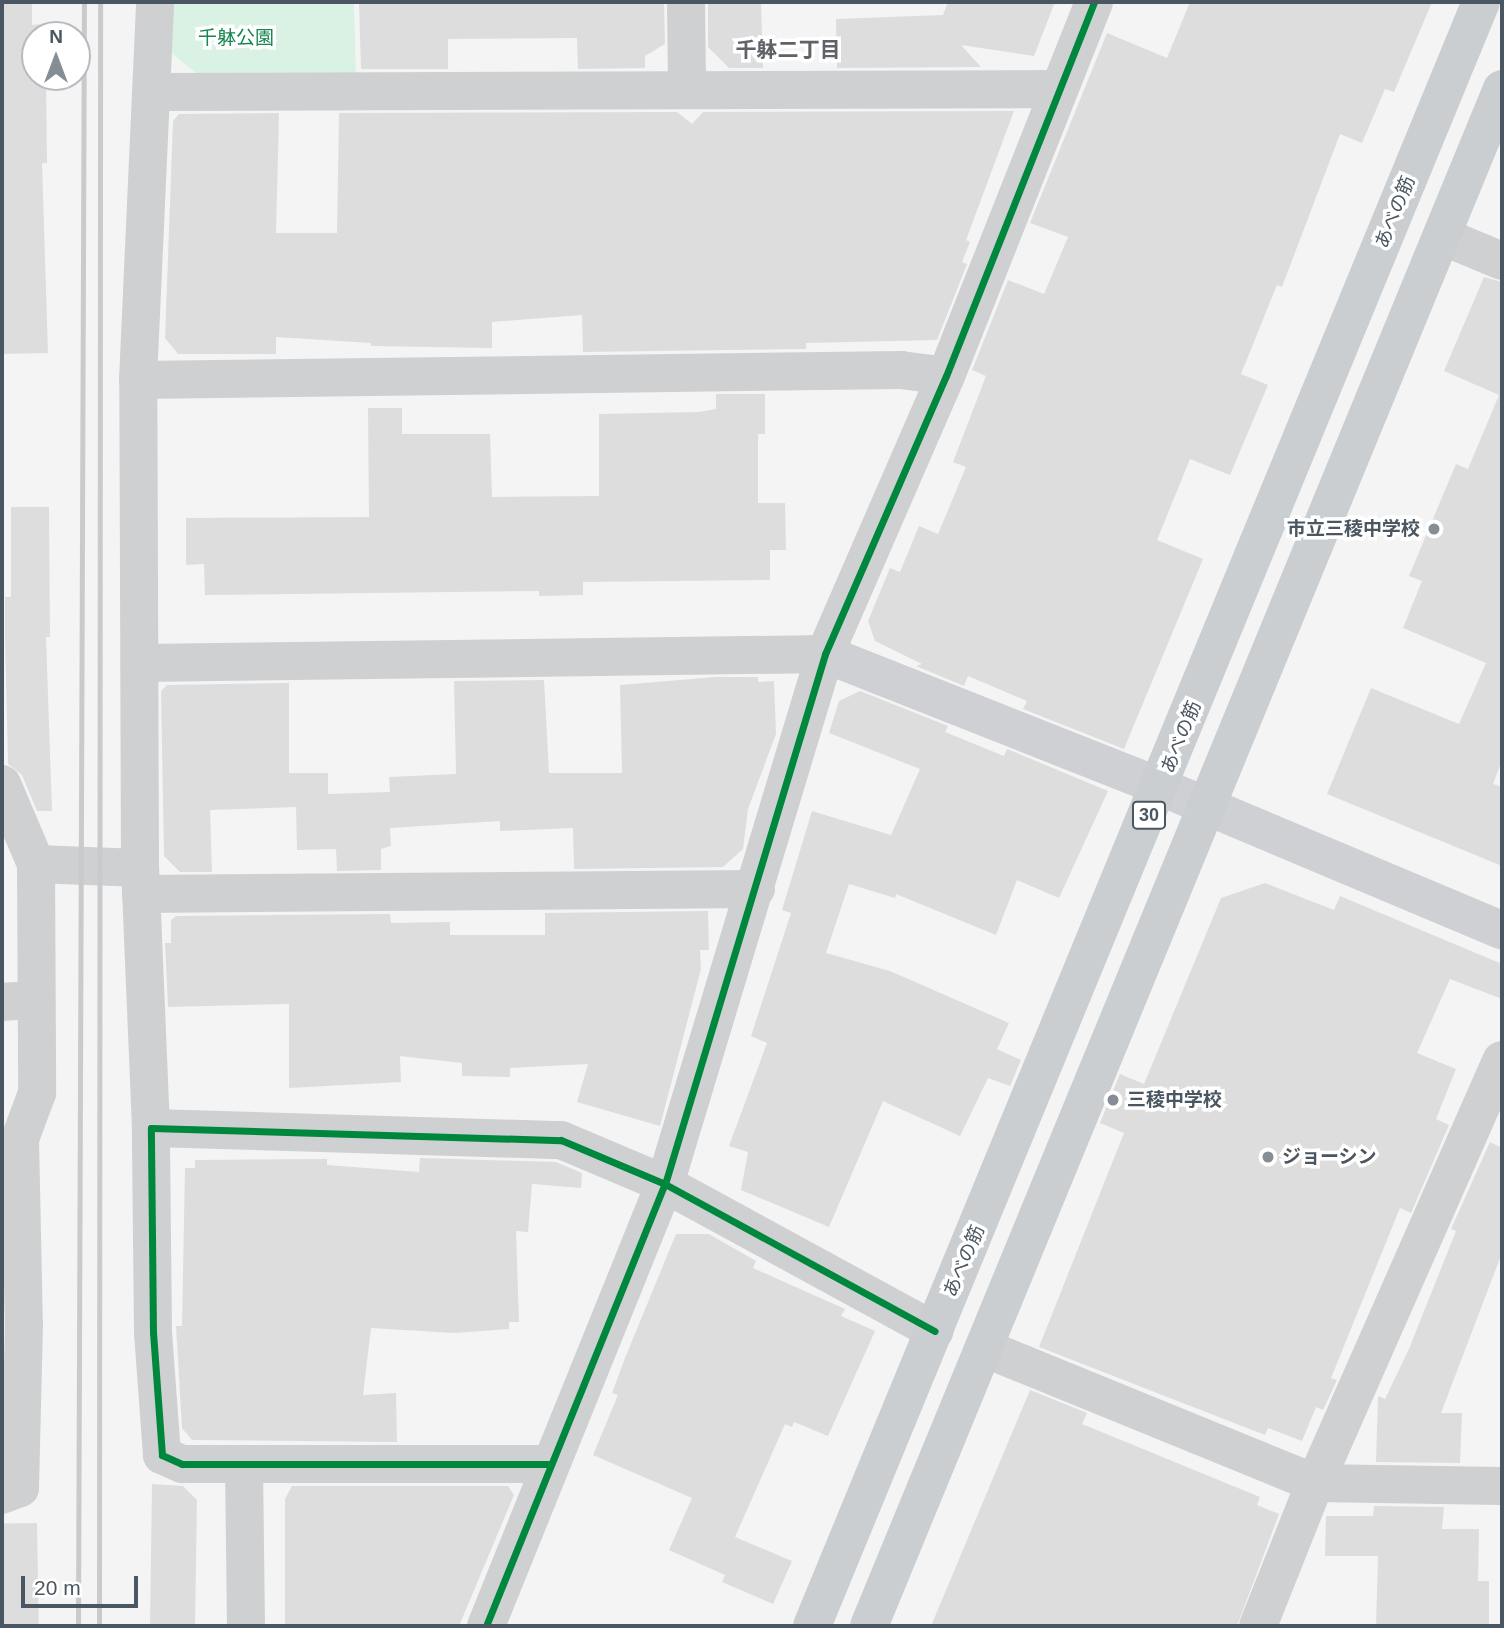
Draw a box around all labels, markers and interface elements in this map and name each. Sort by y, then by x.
north arrow [21,21,91,91]
text: N [49,26,63,47]
park label: 千躰公園 [198,27,274,49]
district label: 千躰二丁目 [736,37,840,63]
street label: あべの筋 [1370,172,1420,252]
place label: 市立三稜中学校 [1287,518,1420,540]
marker: 市立三稜中学校 [1426,521,1442,537]
street label: あべの筋 [1156,697,1206,777]
road number: 30 [1132,800,1166,830]
place label: 三稜中学校 [1127,1089,1222,1111]
marker: 三稜中学校 [1105,1092,1121,1108]
place label: ジョーシン [1282,1146,1377,1168]
marker: ジョーシン [1260,1149,1276,1165]
street label: あべの筋 [939,1222,989,1300]
scale bar [24,1562,142,1606]
text: 20 m [34,1576,81,1599]

